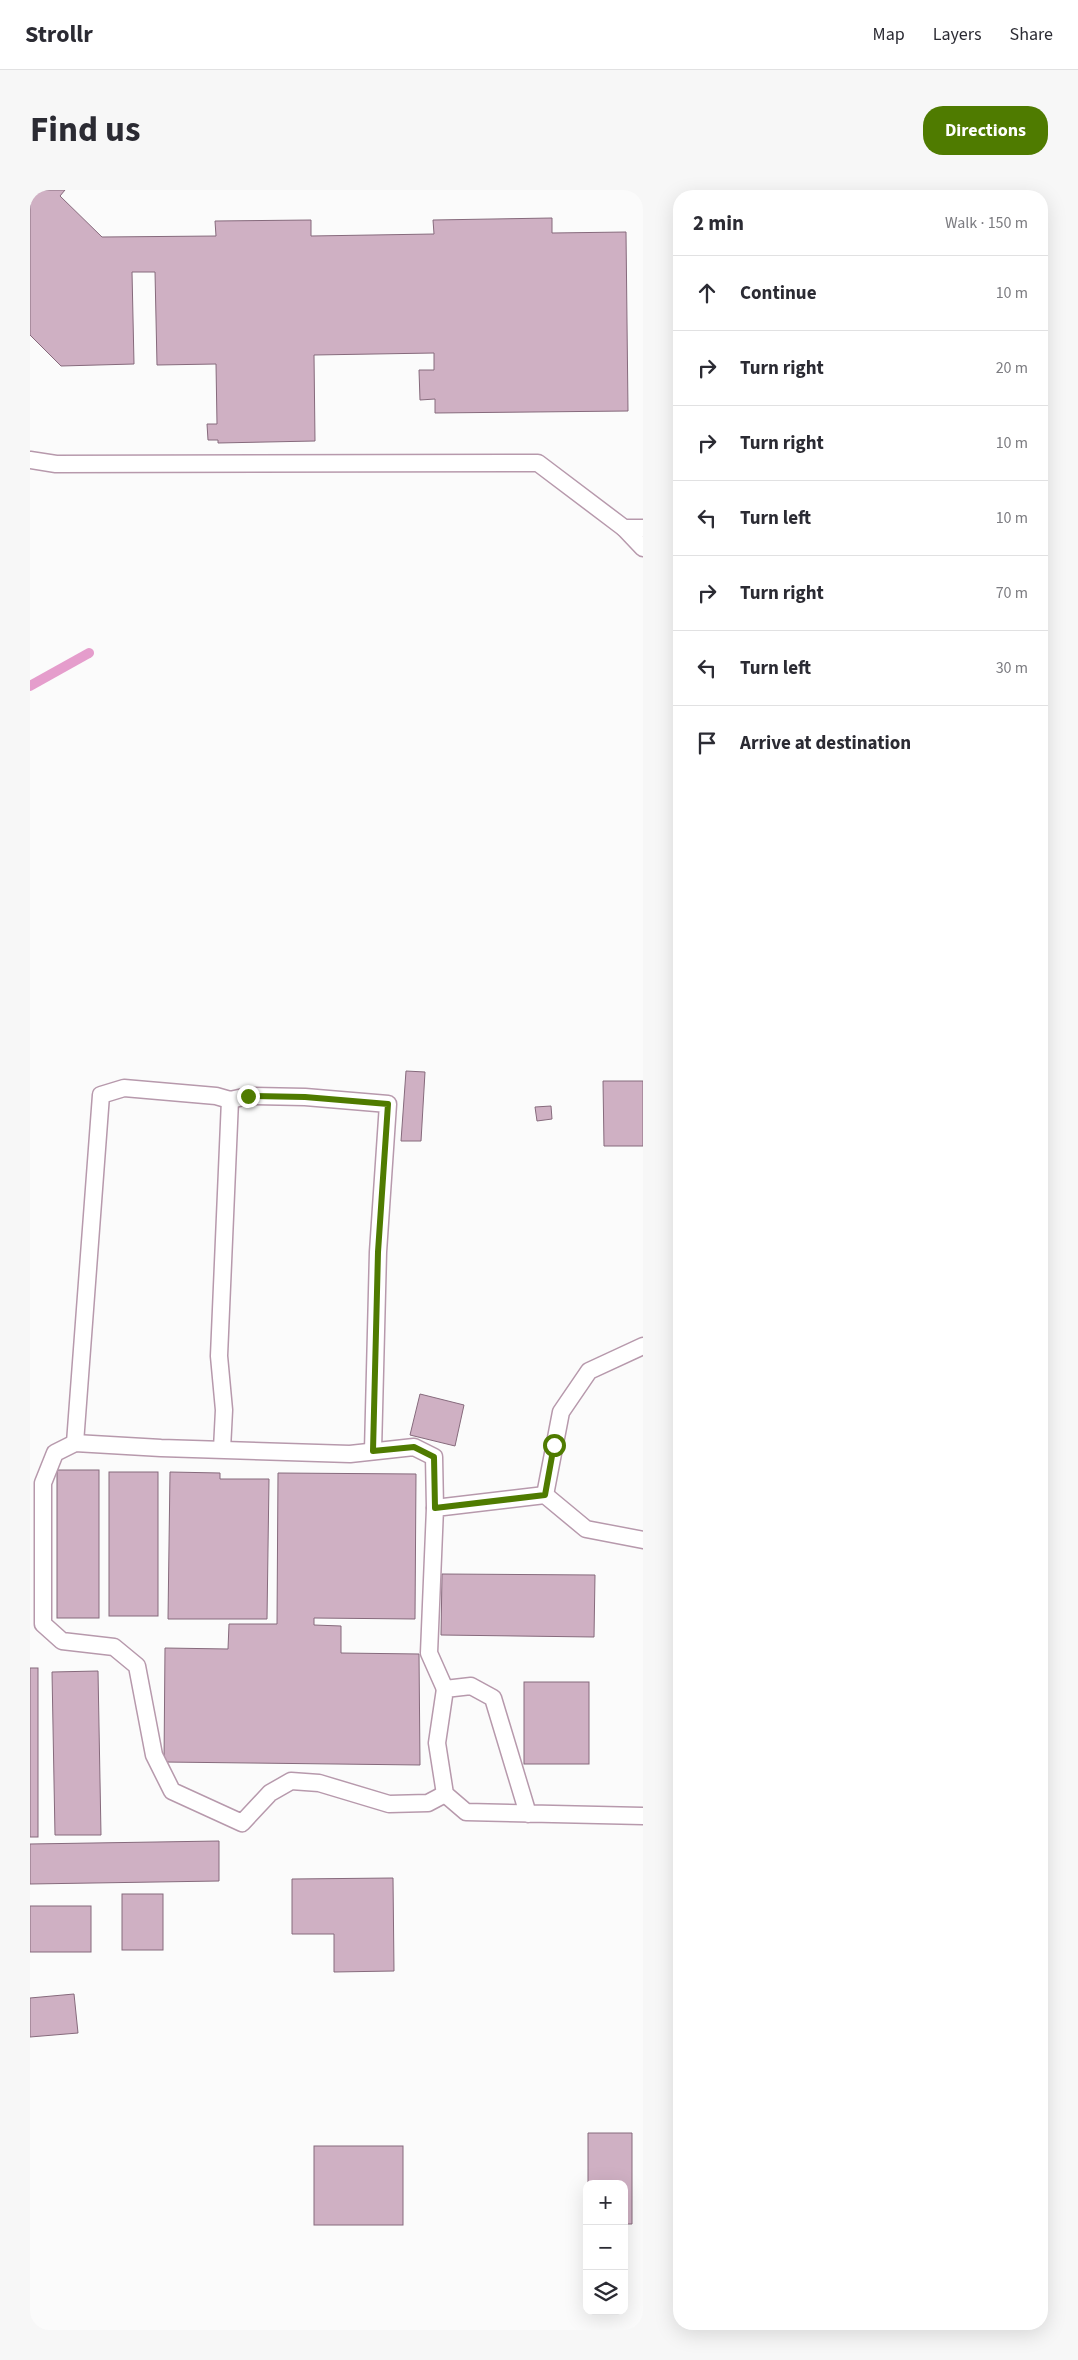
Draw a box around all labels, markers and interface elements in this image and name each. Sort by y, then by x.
text: Strollr [25,17,93,52]
text: Map [873,22,905,47]
text: Layers [933,22,982,47]
text: Share [1010,22,1053,47]
text: Find us [30,105,140,155]
button: Directions [923,106,1048,155]
text: 2 min [693,208,744,238]
text: Walk · 150 m [945,212,1028,234]
icon: ahead [693,279,721,307]
text: Continue [740,280,817,307]
text: 10 m [996,282,1028,304]
icon: right [693,354,721,382]
text: Turn right [740,355,824,382]
text: 20 m [996,357,1028,379]
icon: right [693,429,721,457]
text: Turn right [740,430,824,457]
text: 10 m [996,432,1028,454]
icon: left [693,504,721,532]
text: Turn left [740,505,811,532]
text: 10 m [996,507,1028,529]
icon: right [693,579,721,607]
text: Turn right [740,580,824,607]
text: 70 m [996,582,1028,604]
icon: left [693,654,721,682]
text: Turn left [740,655,811,682]
text: 30 m [996,657,1028,679]
icon: arrive [693,729,721,757]
text: Arrive at destination [740,730,911,757]
route end [237,1085,260,1108]
route start [543,1434,566,1457]
map controls [583,2180,628,2315]
button: + [583,2180,628,2225]
button: − [583,2225,628,2270]
button: layers [583,2270,628,2315]

